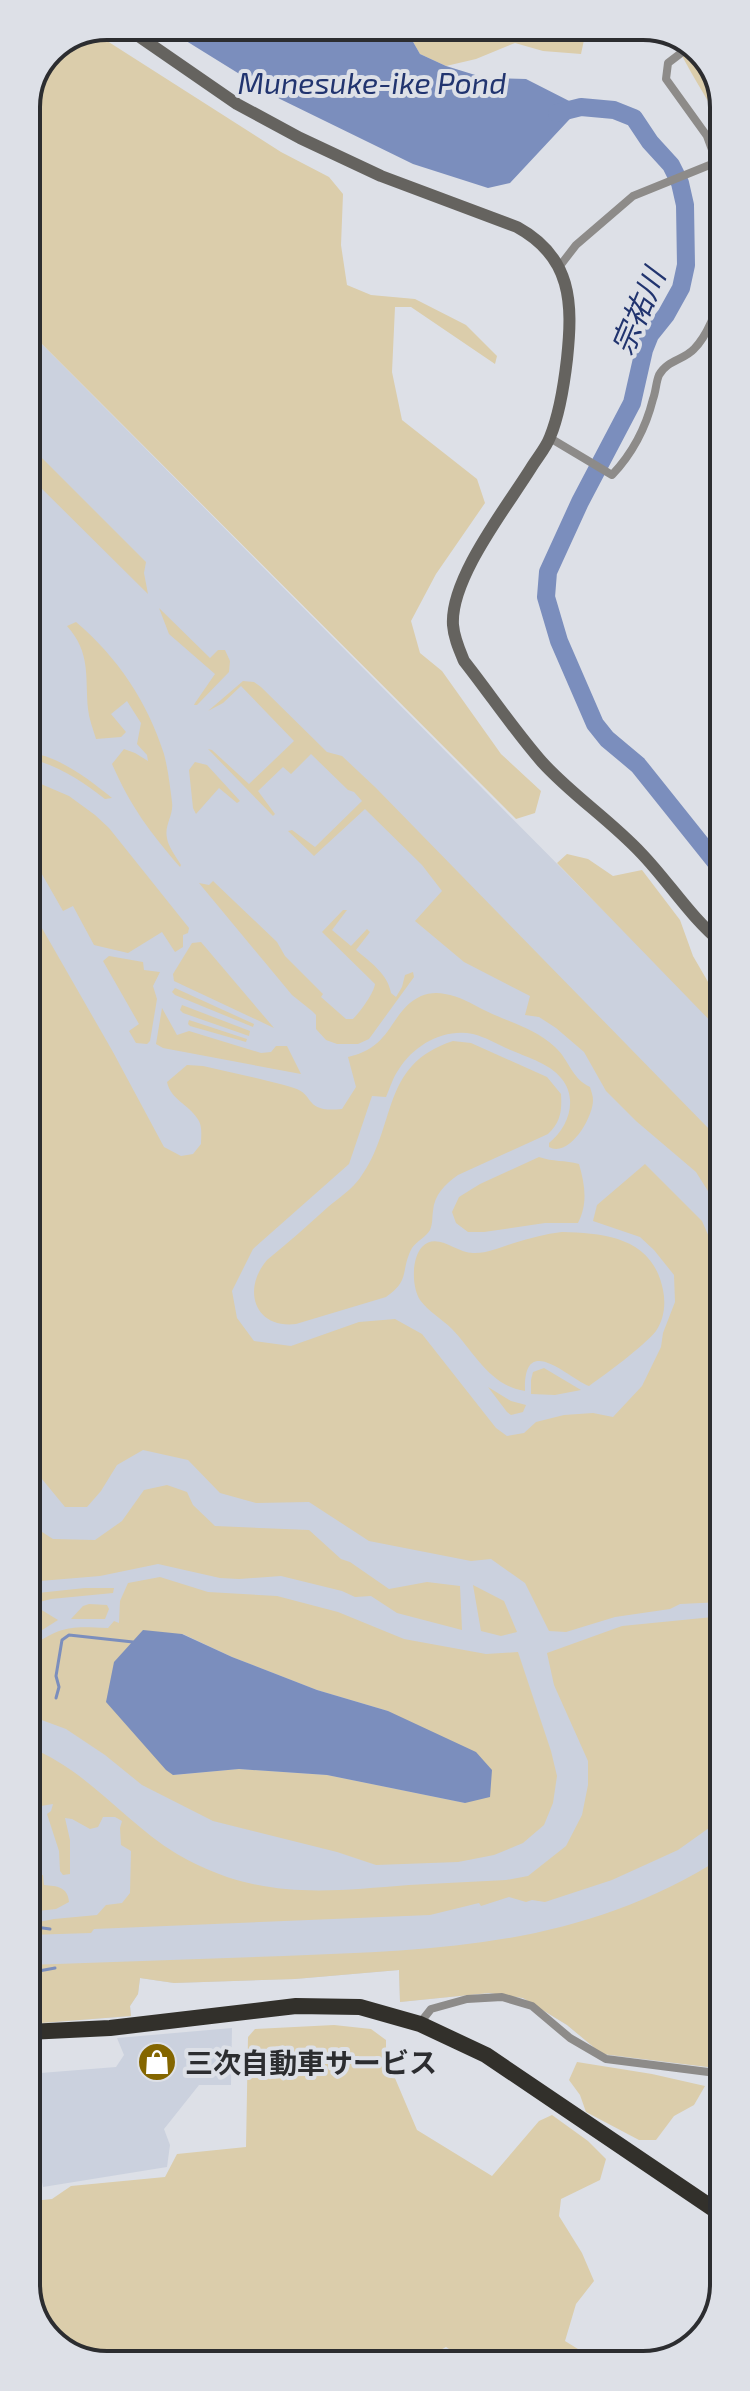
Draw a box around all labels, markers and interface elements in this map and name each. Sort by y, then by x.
water label: Munesuke-ike Pond [238,64,506,100]
water label: 宗祐川 [603,260,672,359]
shop icon: 三次自動車サービス [136,2041,178,2083]
place label: 三次自動車サービス [185,2045,437,2079]

